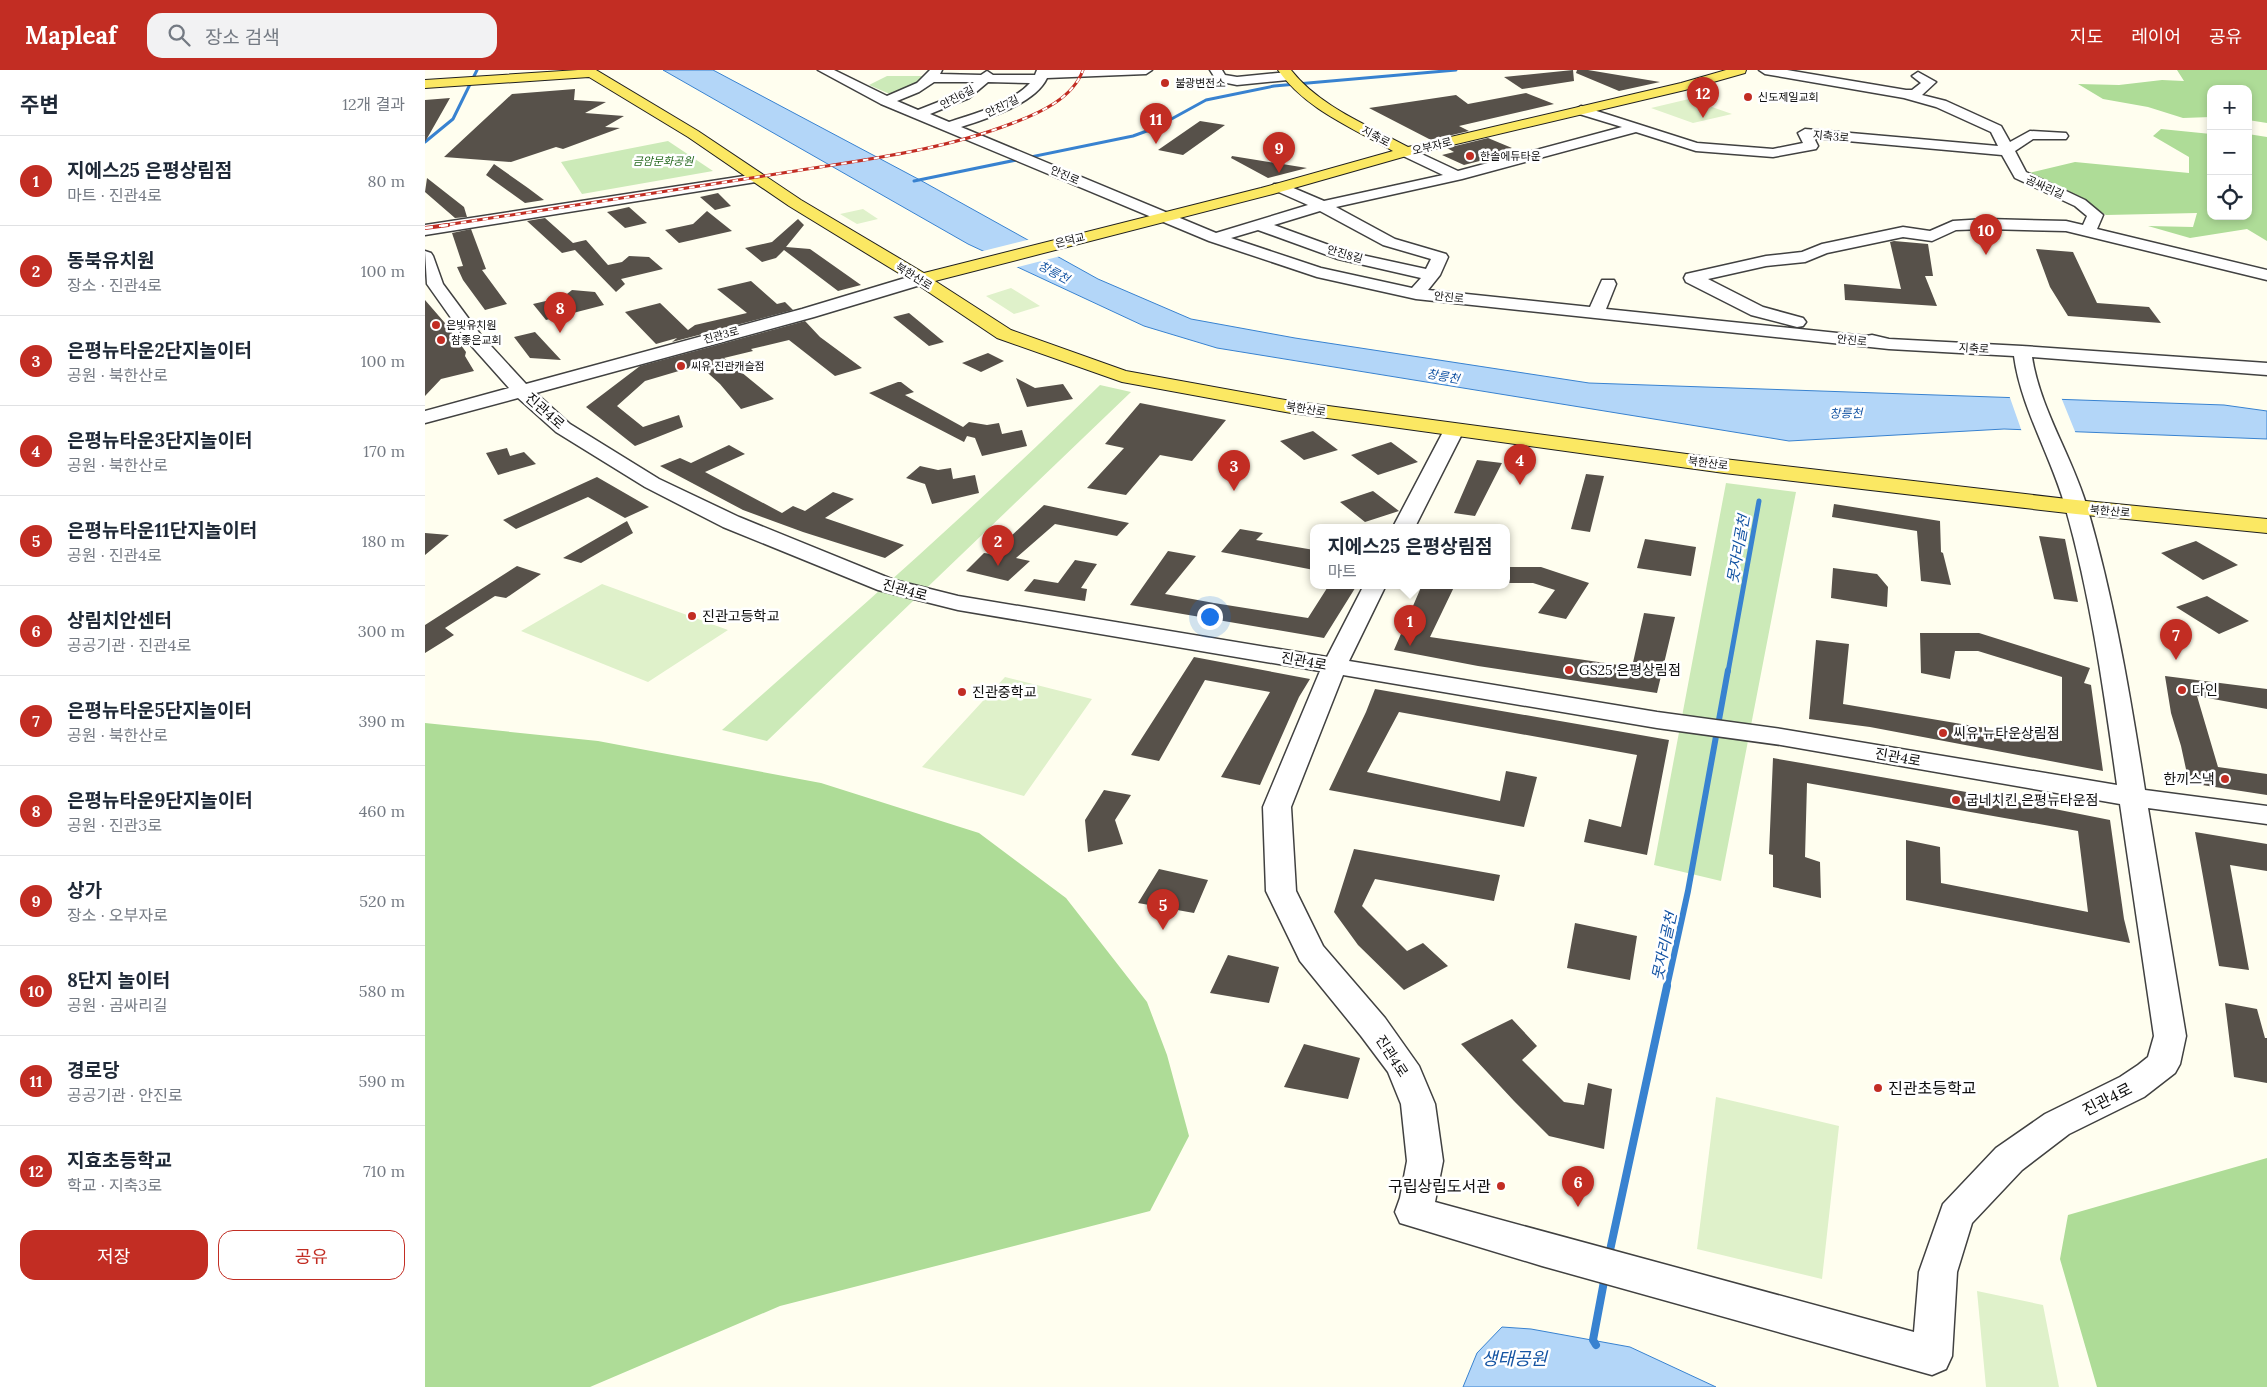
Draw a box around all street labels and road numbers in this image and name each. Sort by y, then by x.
street label: 안진6길 [938,82,976,112]
street label: 안진7길 [983,92,1021,120]
street label: 지축로 [1359,123,1393,149]
street label: 지축3로 [1812,127,1850,145]
street label: 오부자로 [1411,134,1453,158]
street label: 안진로 [1048,163,1082,187]
street label: 곰싸리길 [2024,172,2066,202]
street label: 은덕교 [1054,230,1086,250]
street label: 안진8길 [1326,242,1364,266]
street label: 북한산로 [893,259,935,293]
street label: 안진로 [1433,288,1465,306]
street label: 진관3로 [702,324,740,346]
street label: 안진로 [1836,331,1868,349]
street label: 지축로 [1958,340,1990,356]
street label: 진관4로 [522,389,568,433]
street label: 북한산로 [1285,399,1327,419]
street label: 북한산로 [1687,454,1729,472]
street label: 북한산로 [2089,502,2131,520]
street label: 진관4로 [880,575,930,605]
street label: 진관4로 [1280,648,1328,674]
street label: 진관4로 [1874,744,1922,770]
street label: 진관4로 [1372,1032,1412,1080]
street label: 진관4로 [2079,1078,2135,1120]

